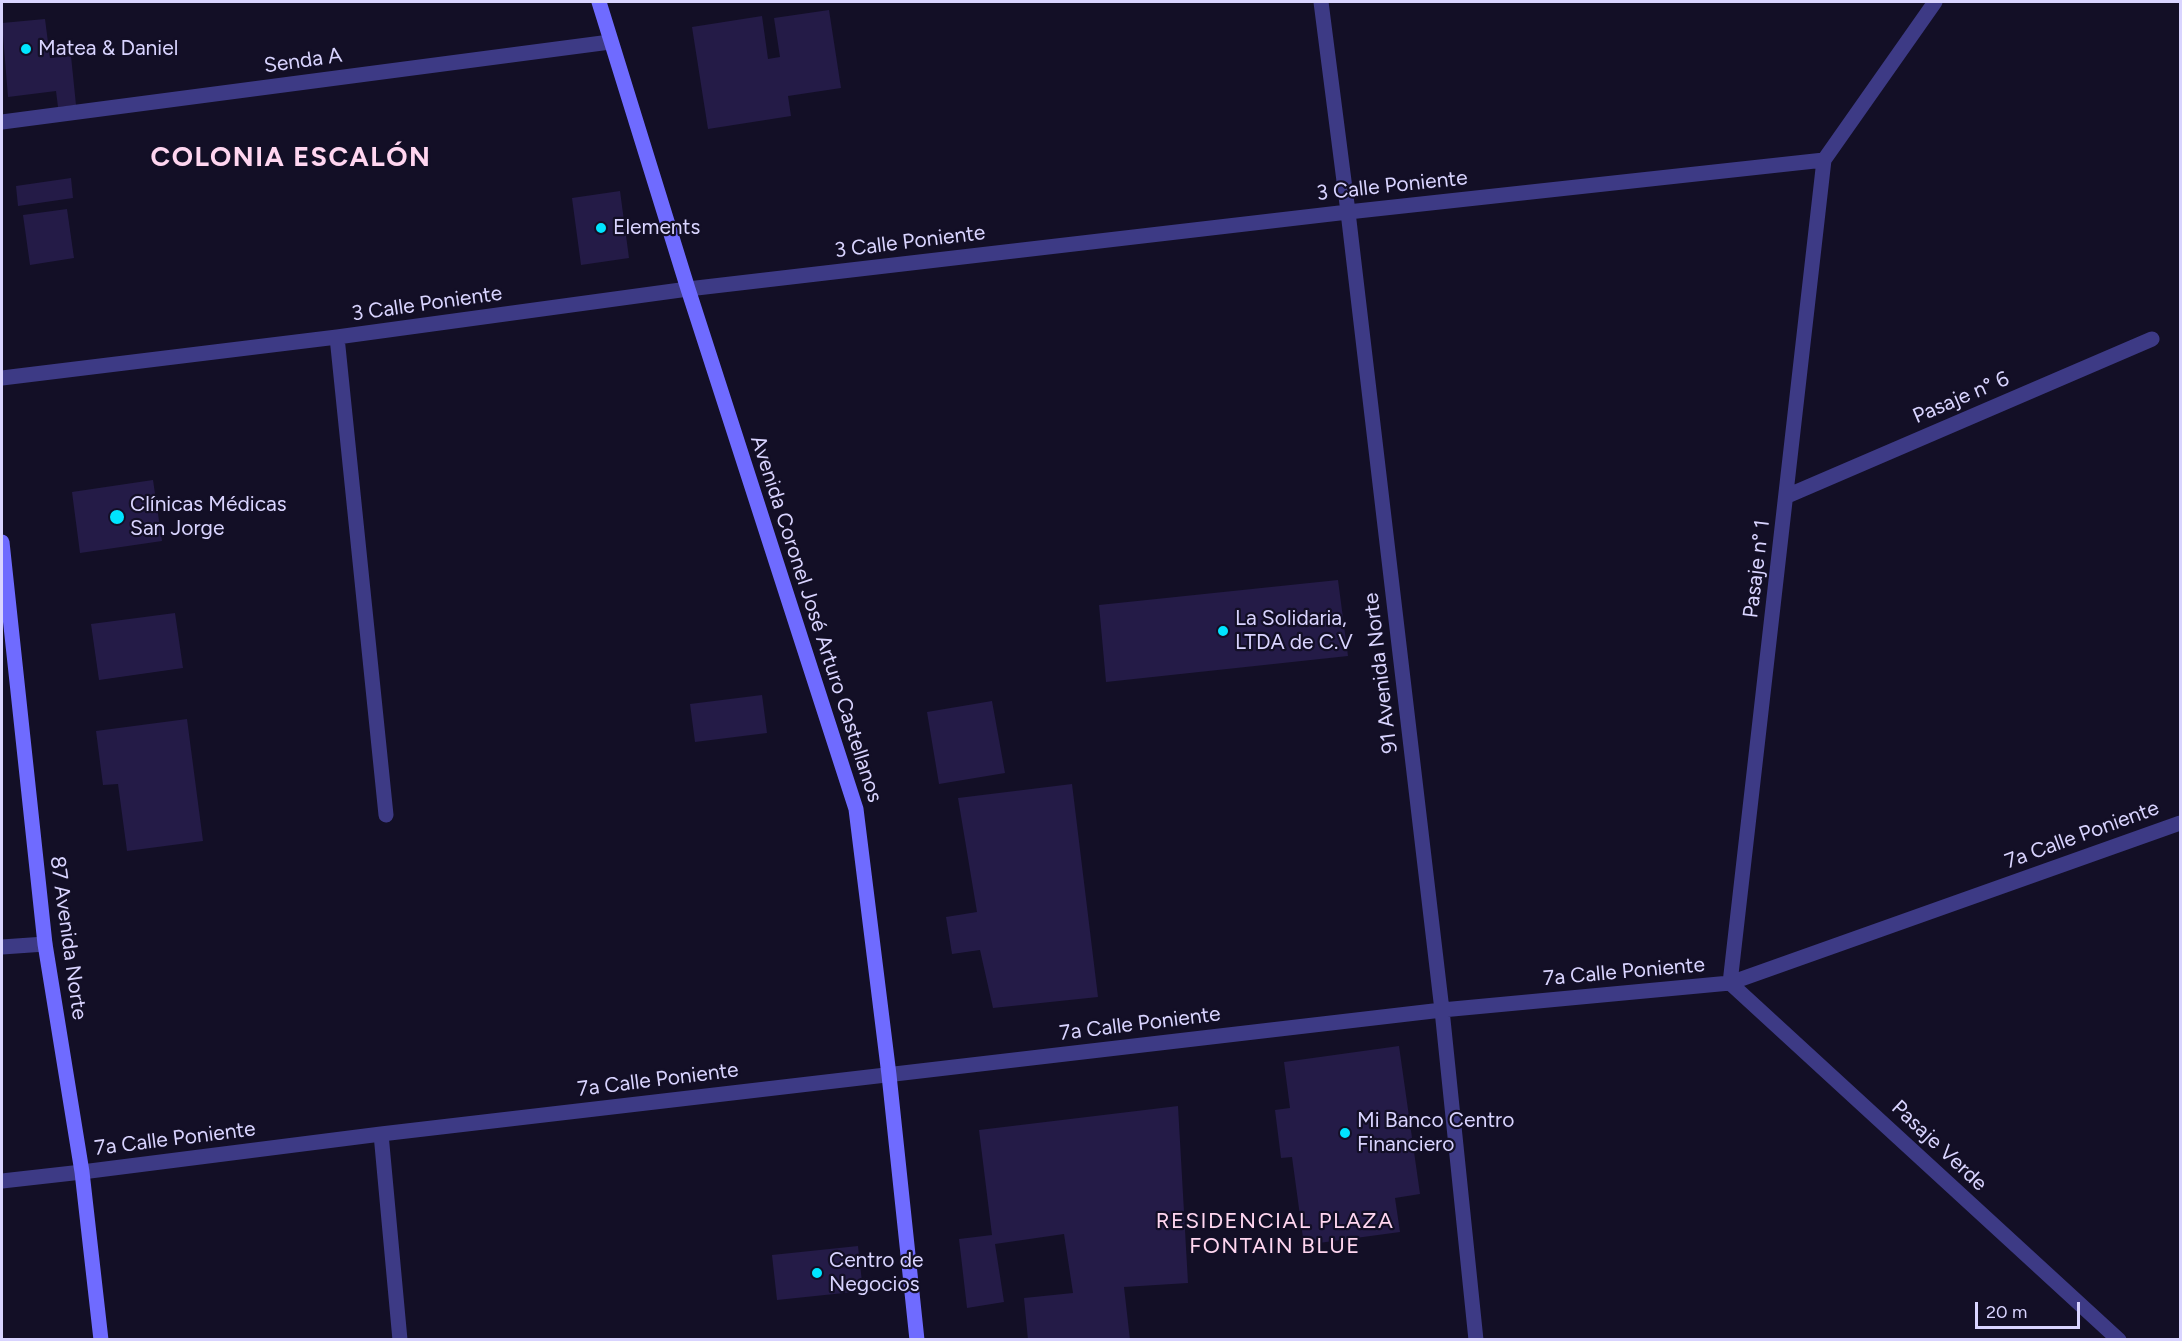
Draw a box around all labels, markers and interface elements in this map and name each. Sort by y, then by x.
place label: Matea & Daniel [38,36,178,62]
marker: Matea & Daniel [19,42,33,56]
street label: Senda A [262,43,344,79]
district label: COLONIA ESCALÓN [151,142,431,174]
street label: 3 Calle Poniente [1315,166,1469,206]
place label: Elements [613,215,700,241]
street label: 3 Calle Poniente [833,220,987,264]
marker: Elements [594,221,608,235]
street label: 3 Calle Poniente [350,281,504,327]
street label: Pasaje n° 6 [1909,366,2013,430]
street label: Avenida Coronel José Arturo Castellanos [745,432,887,806]
place label: Clínicas Médicas San Jorge [130,492,287,542]
marker: Clínicas Médicas San Jorge [108,508,126,526]
street label: Pasaje n° 1 [1738,518,1776,620]
street label: 91 Avenida Norte [1359,591,1403,755]
place label: La Solidaria, LTDA de C.V [1235,606,1353,656]
marker: La Solidaria, LTDA de C.V [1216,624,1230,638]
street label: 7a Calle Poniente [2001,795,2163,875]
street label: 87 Avenida Norte [44,854,92,1022]
street label: 7a Calle Poniente [1542,952,1706,992]
street label: 7a Calle Poniente [1058,1002,1222,1046]
street label: 7a Calle Poniente [576,1058,740,1102]
street label: Pasaje Verde [1886,1095,1992,1197]
place label: Mi Banco Centro Financiero [1357,1108,1514,1158]
street label: 7a Calle Poniente [93,1117,257,1161]
marker: Mi Banco Centro Financiero [1338,1126,1352,1140]
district label: RESIDENCIAL PLAZA FONTAIN BLUE [1156,1209,1394,1260]
place label: Centro de Negocios [829,1248,923,1298]
marker: Centro de Negocios [810,1266,824,1280]
scale bar [1978,1290,2083,1328]
text: 20 m [1986,1301,2027,1323]

